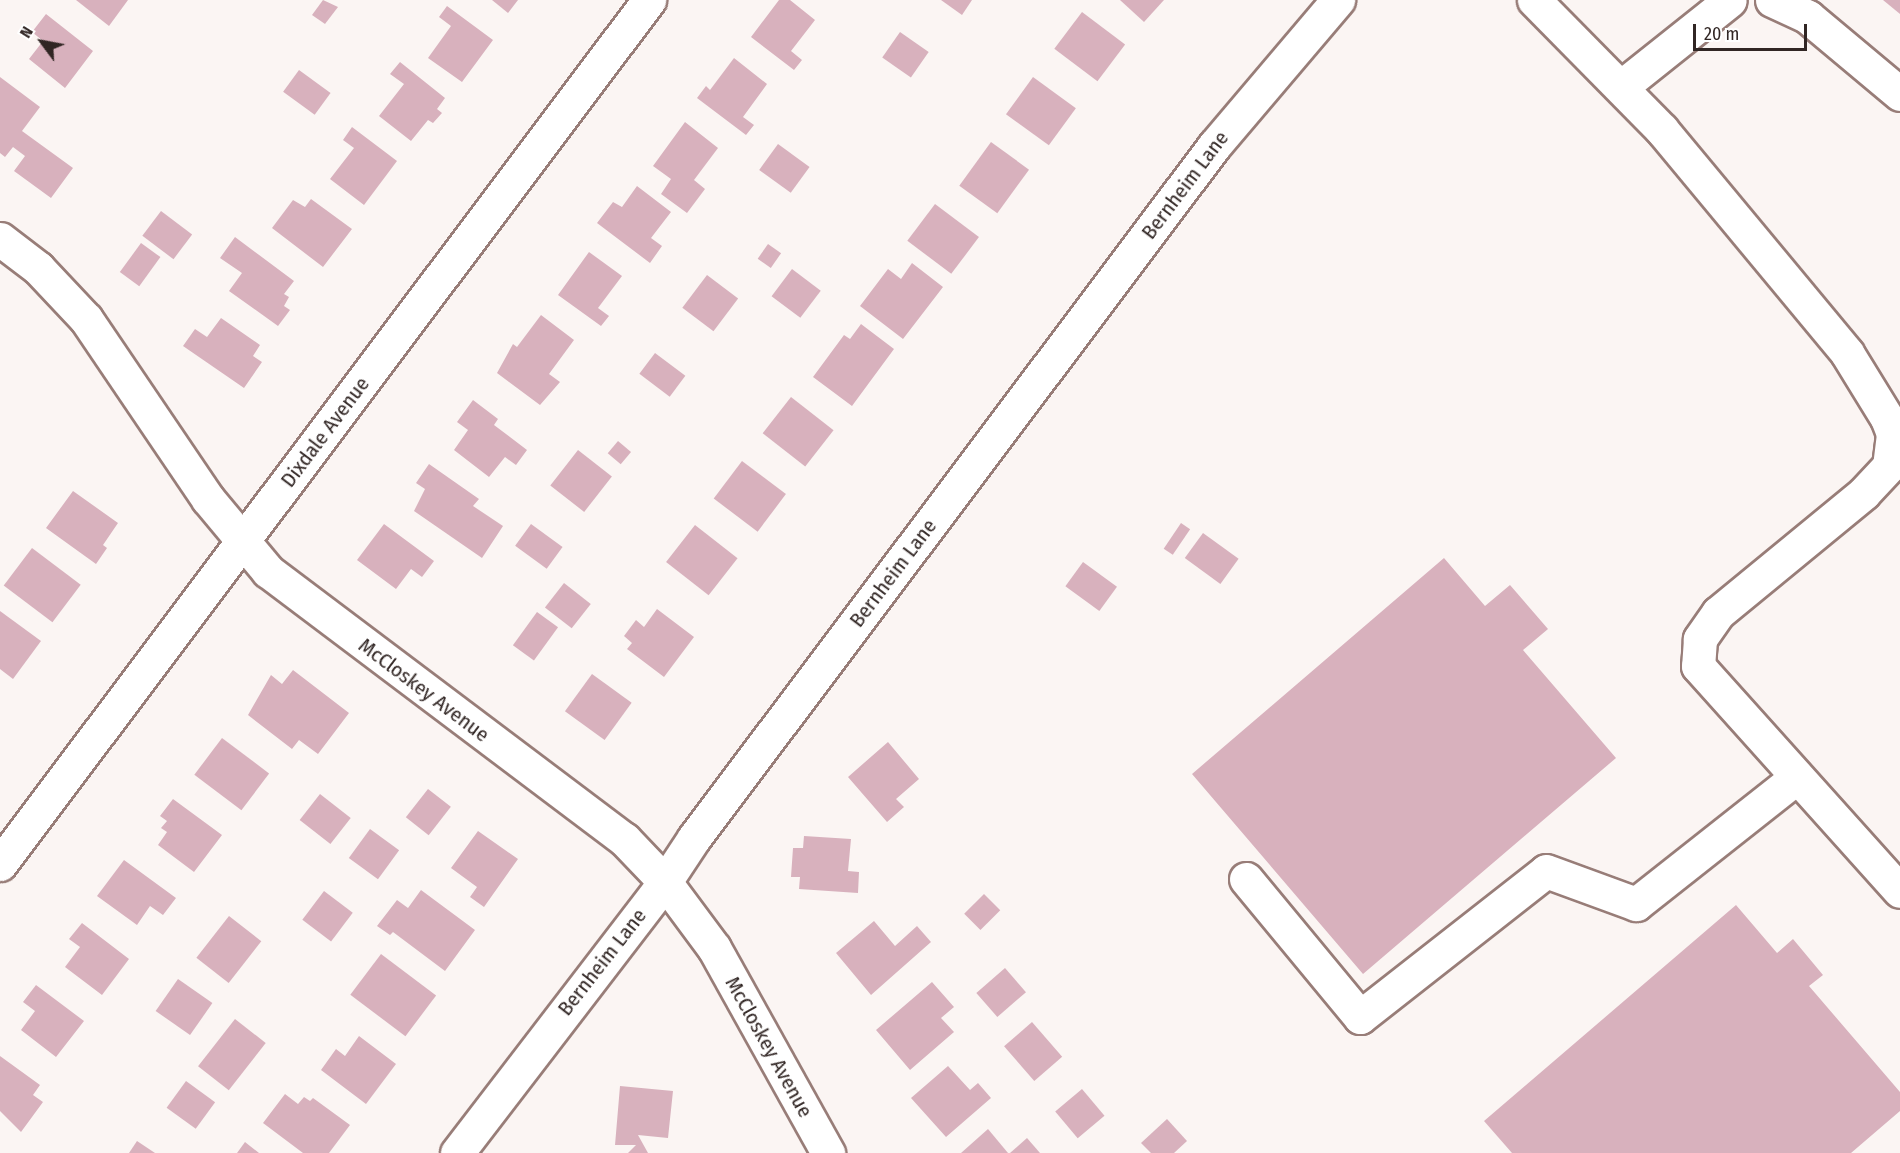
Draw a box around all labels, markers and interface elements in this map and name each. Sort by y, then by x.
north arrow [12,12,72,72]
scale bar [1696,12,1810,50]
text: N [16,23,37,41]
text: 20 m [1704,23,1739,45]
street label: Bernheim Lane [1136,126,1234,244]
street label: Dixdale Avenue [275,372,375,492]
street label: Bernheim Lane [844,514,942,632]
street label: McCloskey Avenue [354,633,494,747]
street label: Bernheim Lane [552,903,652,1021]
street label: McCloskey Avenue [720,972,818,1122]

